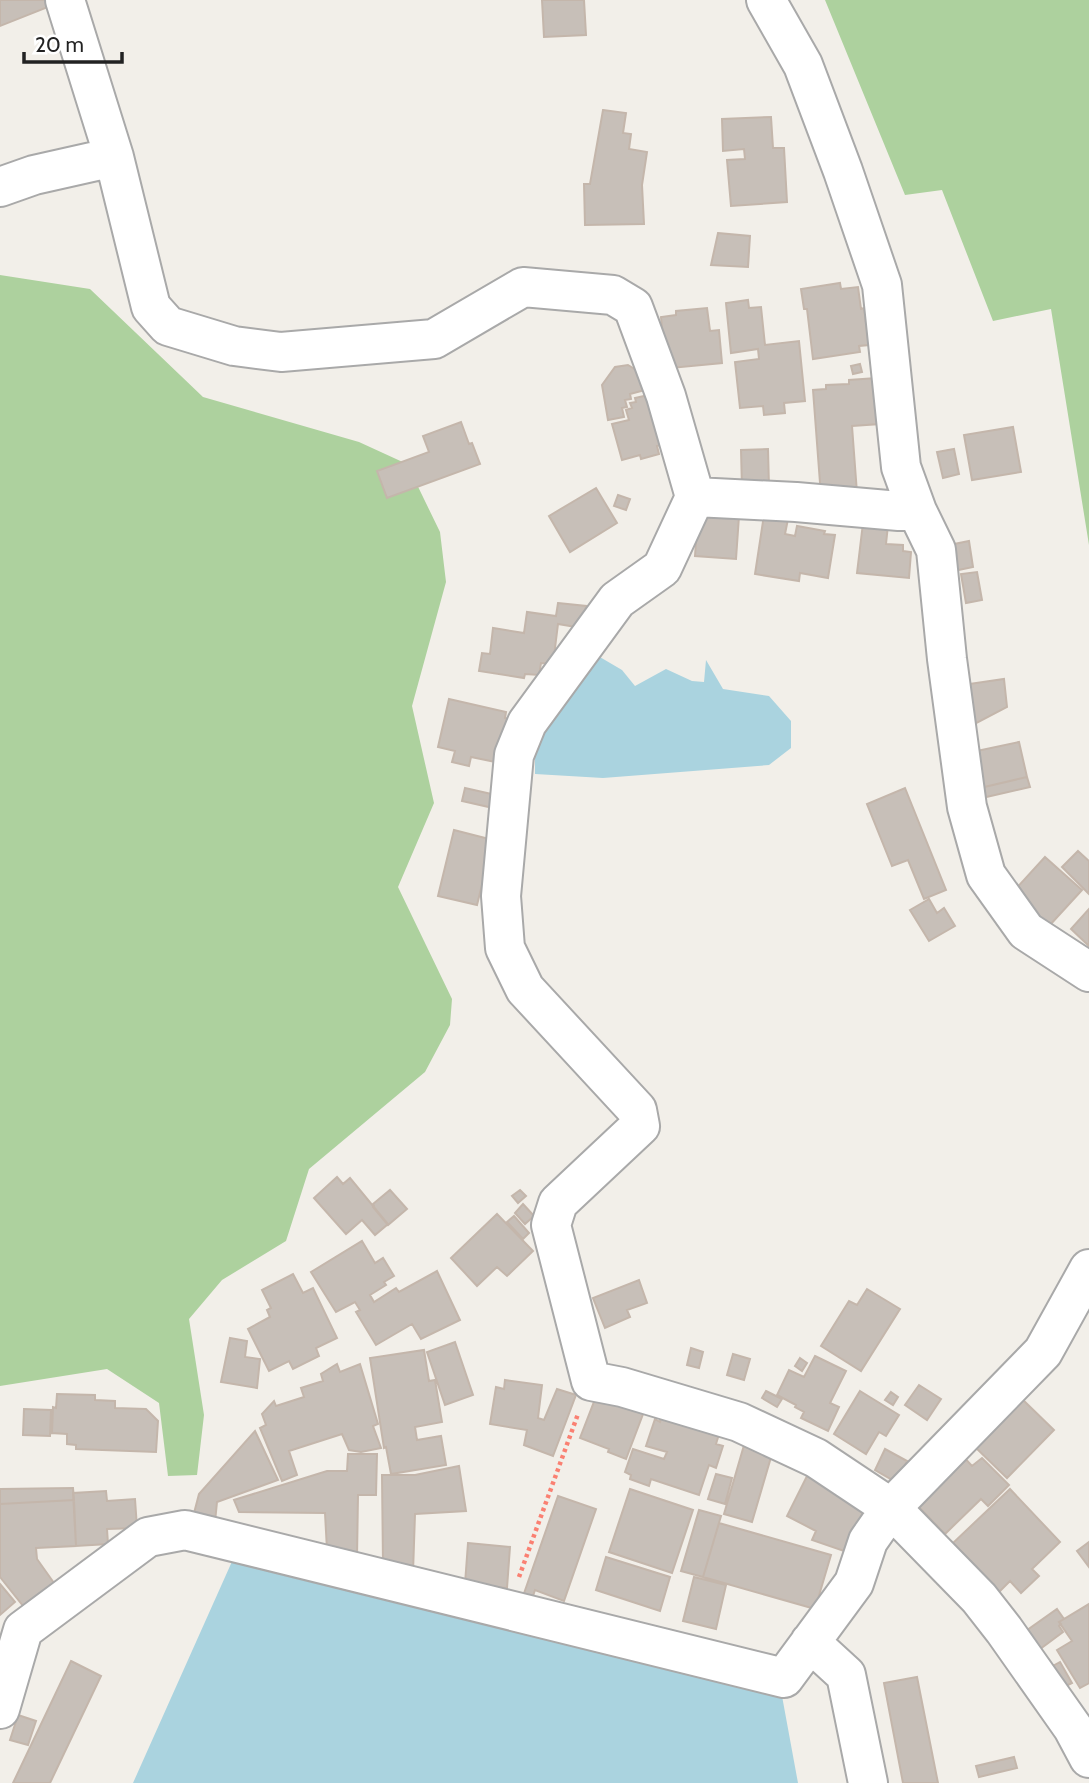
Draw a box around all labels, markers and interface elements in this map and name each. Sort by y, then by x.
scale bar [24,21,122,65]
text: 20 m [35,32,84,57]

